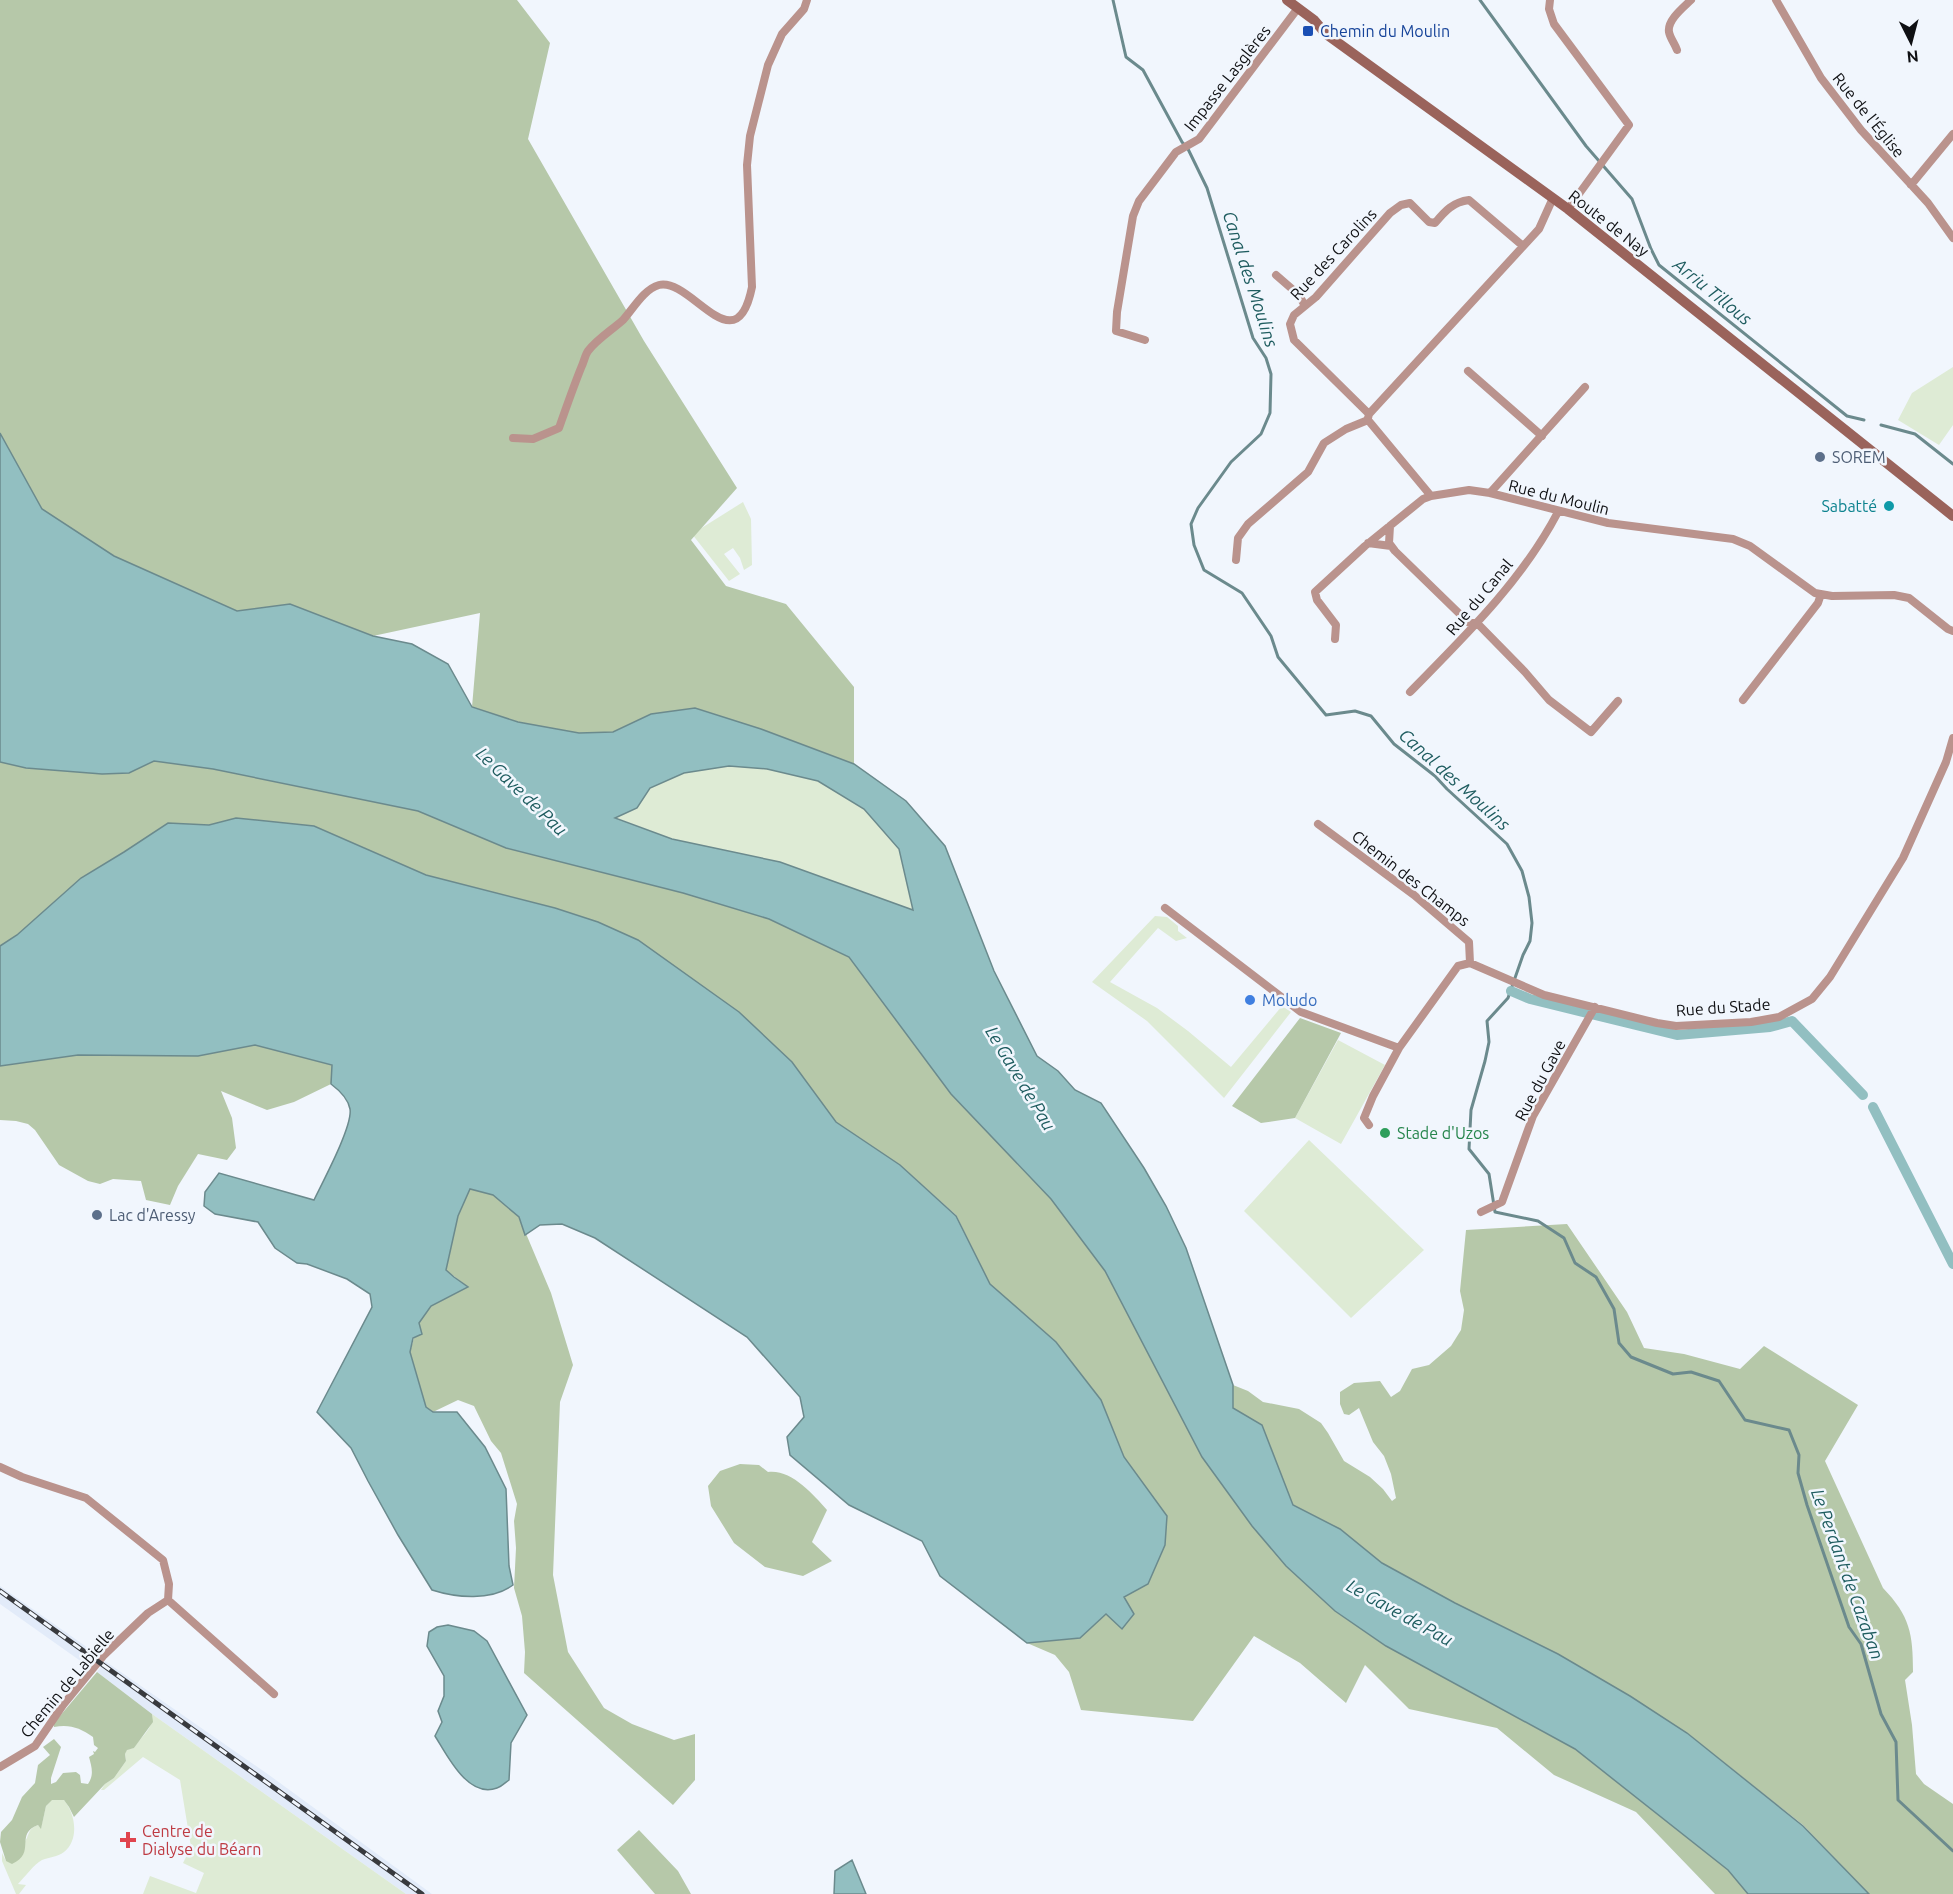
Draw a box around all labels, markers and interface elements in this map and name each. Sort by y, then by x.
north arrow [1881,12,1941,72]
street label: Impasse Lasglères [1180,21,1274,134]
place label: Chemin du Moulin [1320,22,1450,40]
marker: Chemin du Moulin [1301,24,1315,38]
text: N [1906,47,1919,66]
street label: Rue de l'Église [1829,68,1910,161]
street label: Route de Nay [1565,186,1653,260]
street label: Rue des Carolins [1286,205,1380,303]
water label: Canal des Moulins [1220,208,1283,350]
water label: Arriu Tillous [1669,253,1756,329]
place label: SOREM [1832,448,1886,466]
marker: SOREM [1813,450,1827,464]
street label: Rue du Moulin [1507,476,1611,518]
place label: Sabatté [1821,497,1877,515]
marker: Sabatté [1882,499,1896,513]
street label: Rue du Canal [1442,555,1516,639]
water label: Canal des Moulins [1395,724,1515,834]
water label: Le Gave de Pau [473,743,572,839]
street label: Chemin des Champs [1349,826,1473,930]
place label: Moludo [1262,991,1317,1009]
marker: Moludo [1243,993,1257,1007]
street label: Rue du Stade [1675,995,1771,1019]
water label: Le Gave de Pau [982,1022,1060,1134]
street label: Rue du Gave [1511,1036,1569,1124]
place label: Stade d'Uzos [1397,1124,1489,1142]
marker: Stade d'Uzos [1378,1126,1392,1140]
place label: Lac d'Aressy [109,1206,196,1224]
marker: Lac d'Aressy [90,1208,104,1222]
water label: Le Perdant de Cazaban [1808,1486,1888,1662]
water label: Le Gave de Pau [1344,1575,1457,1649]
street label: Chemin de Labielle [16,1625,118,1741]
place label: Centre de Dialyse du Béarn [142,1822,261,1858]
marker: Centre de Dialyse du Béarn [119,1831,137,1849]

